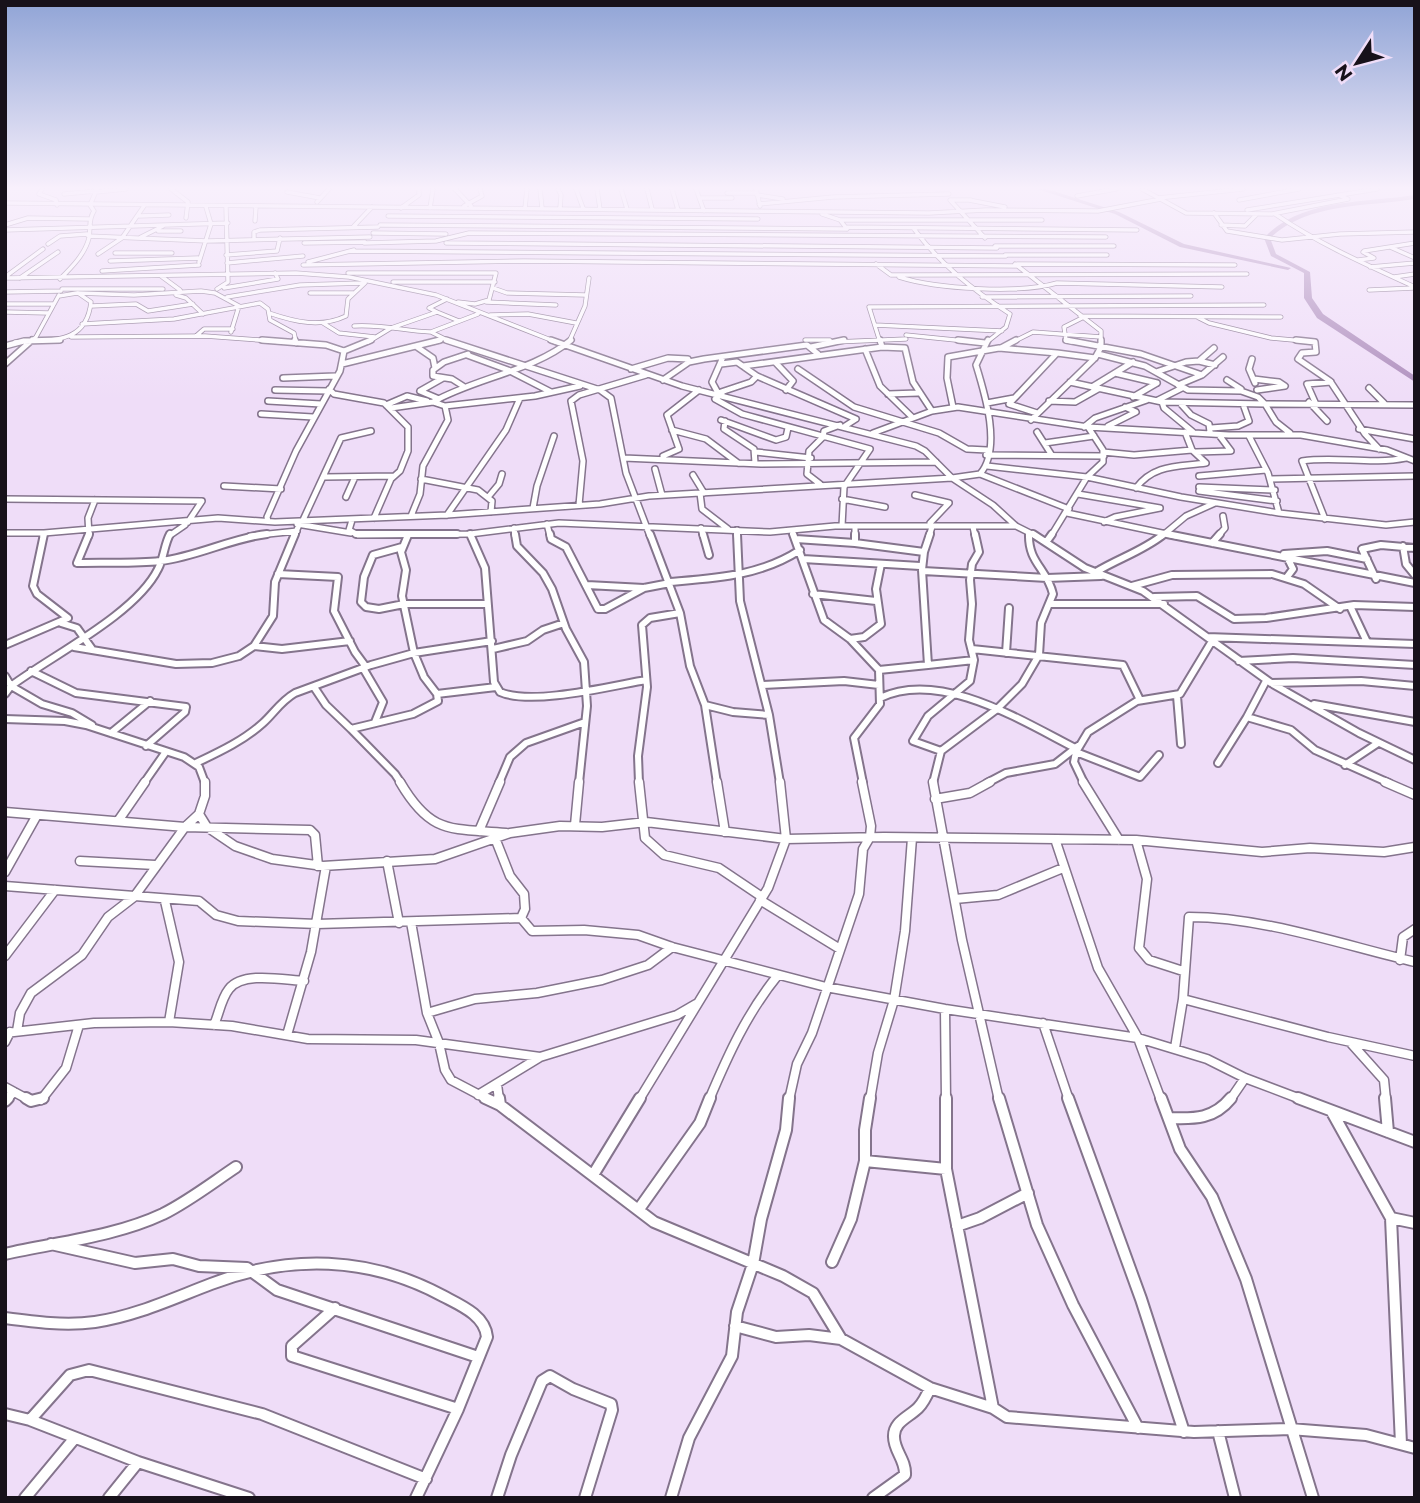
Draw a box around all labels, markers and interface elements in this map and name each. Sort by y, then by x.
north arrow [1322,28,1392,98]
text: N [1330,60,1357,86]

